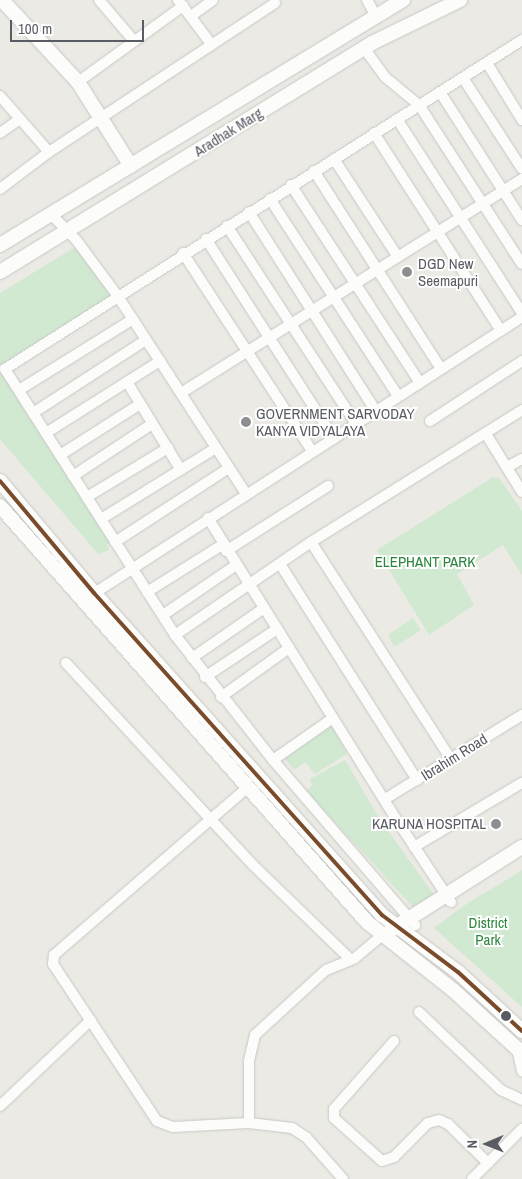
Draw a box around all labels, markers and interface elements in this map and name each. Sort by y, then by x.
scale bar [12,10,146,42]
text: 100 m [18,18,52,39]
street label: Aradhak Marg [190,104,266,160]
place label: DGD New Seemapuri [418,254,478,289]
marker: DGD New Seemapuri [400,265,414,279]
place label: GOVERNMENT SARVODAY KANYA VIDYALAYA [256,404,415,439]
marker: GOVERNMENT SARVODAY KANYA VIDYALAYA [240,416,252,428]
park label: ELEPHANT PARK [375,553,475,571]
street label: Ibrahim Road [418,730,490,784]
place label: KARUNA HOSPITAL [371,815,486,833]
marker: KARUNA HOSPITAL [490,818,502,830]
park label: District Park [469,913,507,948]
unlabelled marker [501,1011,511,1021]
north arrow [462,1119,512,1169]
text: N [463,1140,481,1149]

